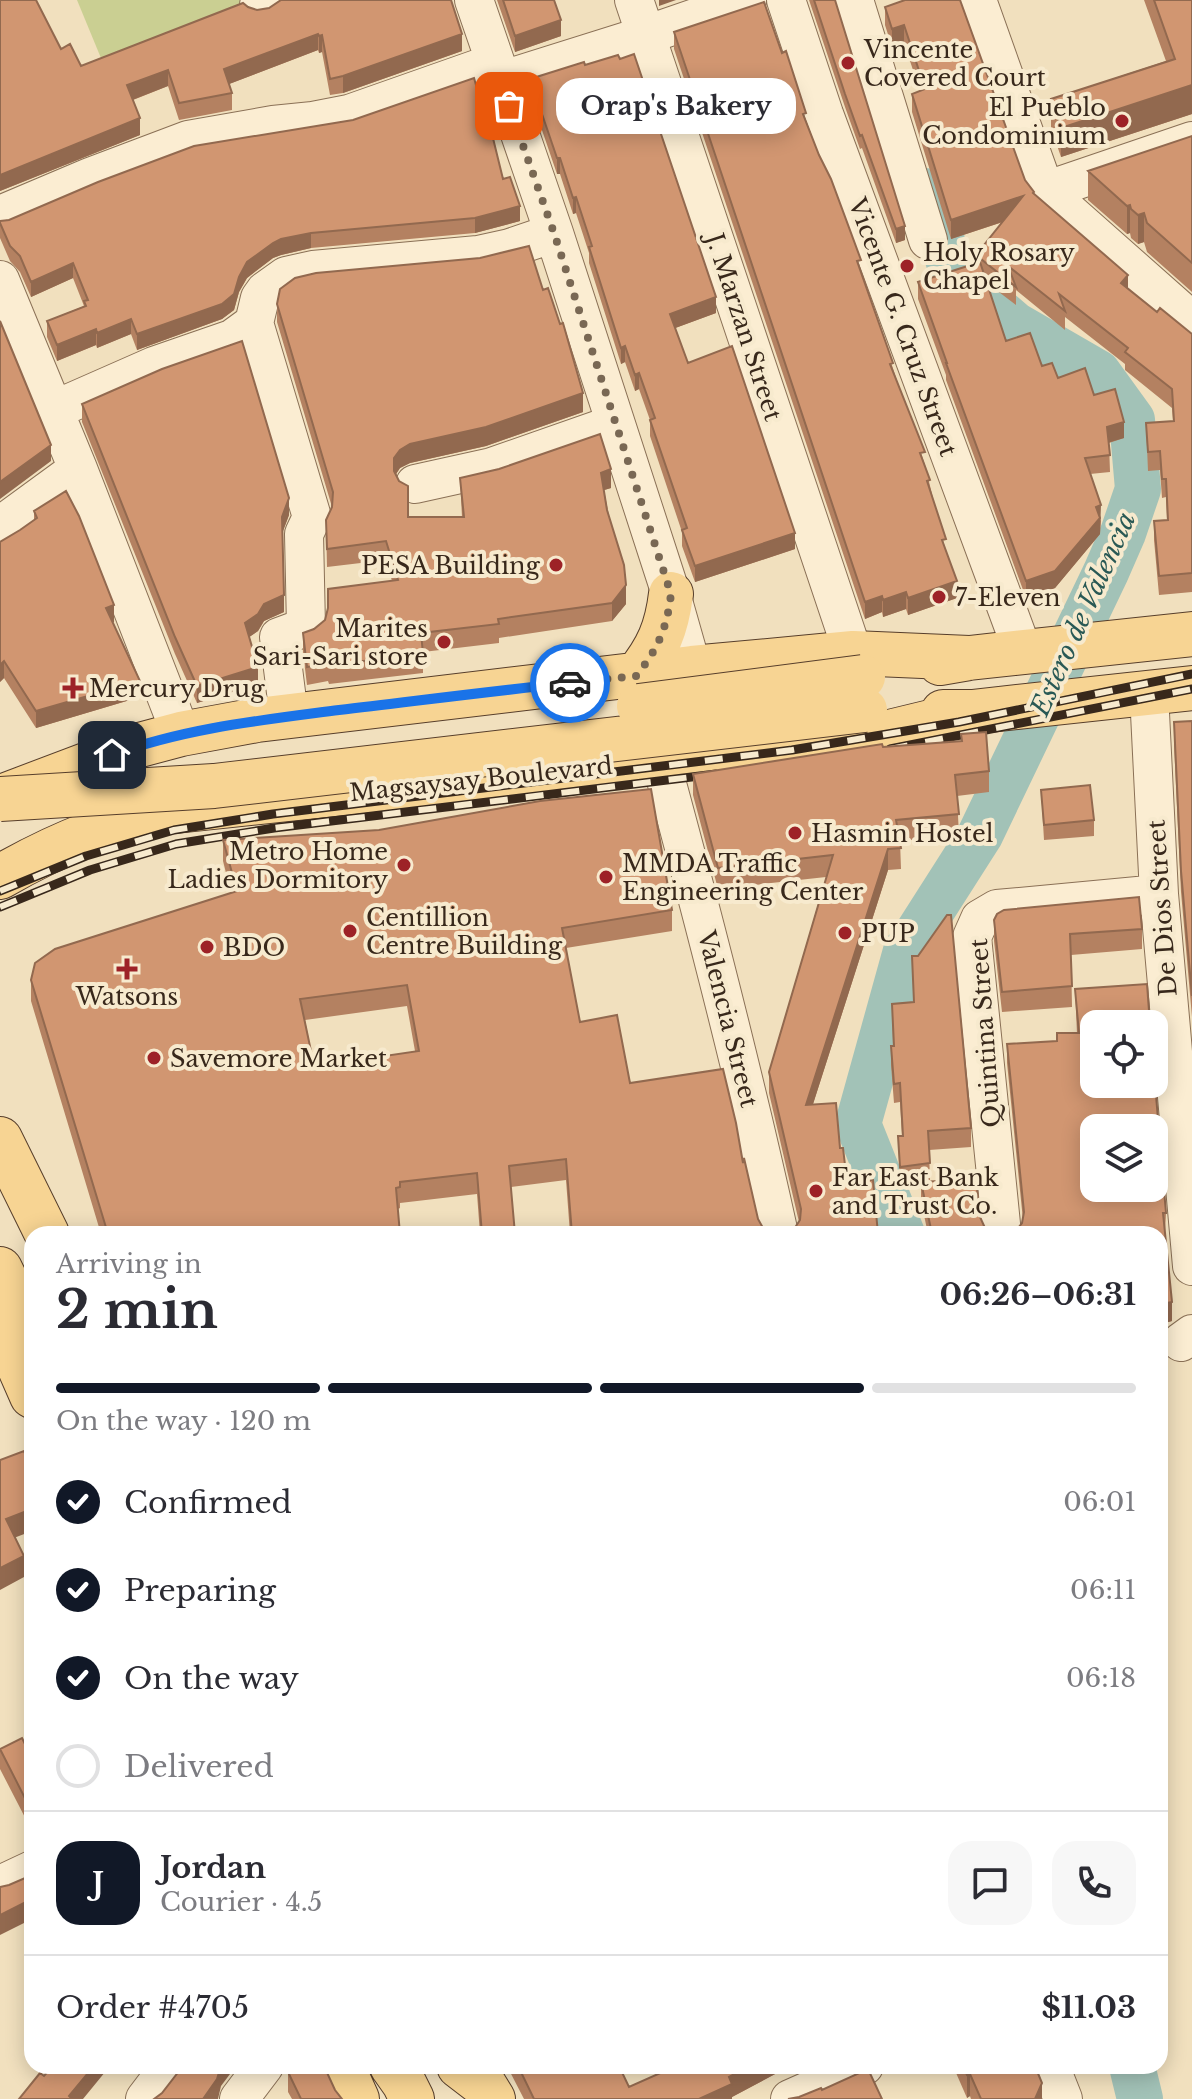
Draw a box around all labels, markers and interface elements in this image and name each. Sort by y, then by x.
place label: Vincente Covered Court [863,35,1046,92]
marker: Vincente Covered Court [839,54,857,72]
pin [475,72,543,140]
callout: Orap's Bakery [557,78,797,134]
icon: bag [487,84,531,128]
text: Orap's Bakery [580,90,772,122]
place label: El Pueblo Condominium [922,93,1106,150]
marker: El Pueblo Condominium [1113,112,1131,130]
street label: Vicente G. Cruz Street [842,193,963,460]
street label: J. Marzan Street [699,227,788,424]
place label: Holy Rosary Chapel [923,238,1075,295]
marker: Holy Rosary Chapel [898,257,916,275]
water label: Estero de Valencia [1023,507,1142,722]
place label: PESA Building [361,551,541,580]
marker: PESA Building [547,556,565,574]
place label: 7-Eleven [955,583,1061,612]
marker: 7-Eleven [930,588,948,606]
place label: Marites Sari-Sari store [253,614,428,671]
marker: Marites Sari-Sari store [435,633,453,651]
courier [530,643,610,723]
icon: car [548,661,592,705]
place label: Mercury Drug [89,674,265,703]
marker: Mercury Drug [64,679,82,697]
pin [78,721,146,789]
icon: home [90,733,134,777]
street label: Magsaysay Boulevard [348,751,614,807]
place label: Hasmin Hostel [811,819,994,848]
street label: De Dios Street [1141,819,1183,997]
marker: Hasmin Hostel [786,824,804,842]
place label: Metro Home Ladies Dormitory [167,837,389,894]
place label: MMDA Traffic Engineering Center [622,849,864,906]
marker: Metro Home Ladies Dormitory [395,856,413,874]
marker: MMDA Traffic Engineering Center [597,868,615,886]
place label: Centillion Centre Building [366,903,563,960]
place label: PUP [861,919,915,948]
marker: Centillion Centre Building [341,922,359,940]
marker: PUP [836,924,854,942]
street label: Valencia Street [692,927,764,1110]
place label: BDO [223,933,285,962]
street label: Quintina Street [964,937,1006,1129]
marker: BDO [198,938,216,956]
marker: Watsons [118,960,136,978]
place label: Watsons [75,982,178,1011]
map controls [1080,1010,1168,1202]
button: locate [1080,1010,1168,1098]
place label: Savemore Market [170,1044,387,1073]
marker: Savemore Market [145,1049,163,1067]
button: layers [1080,1114,1168,1202]
place label: Far East Bank and Trust Co. [832,1163,999,1220]
marker: Far East Bank and Trust Co. [807,1182,825,1200]
text: Arriving in [56,1248,202,1280]
text: 06:26–06:31 [939,1276,1136,1313]
text: 2 min [56,1278,218,1342]
text: On the way · 120 m [56,1405,311,1437]
icon: check [56,1480,100,1524]
text: Confirmed [124,1484,292,1521]
text: 06:01 [1063,1486,1136,1518]
icon: check [56,1568,100,1612]
text: Preparing [124,1572,276,1609]
text: 06:11 [1070,1574,1136,1606]
icon: check [56,1656,100,1700]
text: On the way [124,1660,299,1697]
text: 06:18 [1066,1662,1136,1694]
text: Delivered [124,1748,274,1785]
button: chat [948,1841,1032,1925]
button: phone [1052,1841,1136,1925]
text: Jordan [160,1849,266,1886]
text: J [92,1865,104,1902]
text: Courier · 4.5 [160,1886,322,1918]
text: Order #4705 [56,1989,249,2026]
text: $11.03 [1042,1989,1136,2026]

